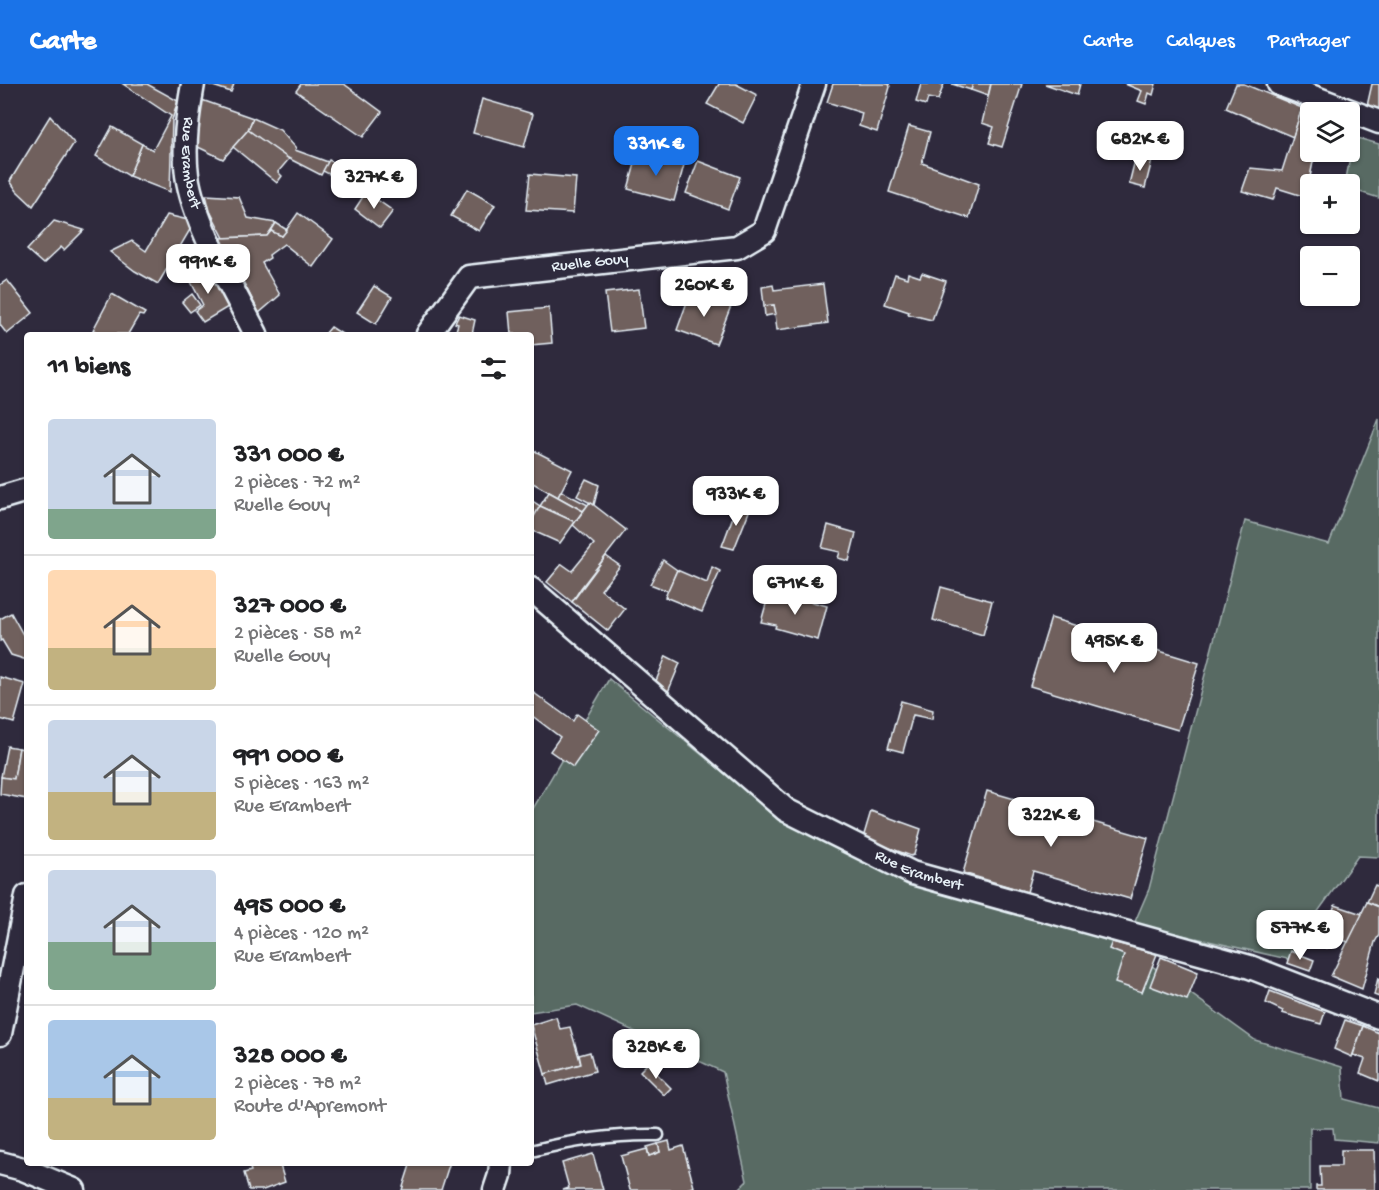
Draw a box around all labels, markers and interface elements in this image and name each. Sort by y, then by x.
text: Carte [30,26,97,59]
text: Carte [1083,30,1133,55]
text: Calques [1166,30,1235,55]
text: Partager [1268,30,1349,55]
map controls [1300,102,1360,306]
button: layers [1300,102,1360,162]
street label: Rue Erambert [176,116,205,213]
pin: 682K € [1091,121,1189,172]
pin: 331K € [607,126,705,177]
text: 682K € [1111,129,1169,152]
text: 331K € [628,134,684,157]
pin: 327K € [325,159,423,210]
text: 327K € [345,167,403,190]
button: + [1300,174,1360,234]
pin: 991K € [159,244,257,295]
button: − [1300,246,1360,306]
street label: Ruelle Gouy [551,250,630,277]
text: 991K € [180,252,236,275]
pin: 260K € [655,267,753,318]
text: 260K € [675,275,733,298]
icon: filters [477,352,510,385]
text: 11 biens [48,353,130,384]
text: 331 000 € [234,441,344,472]
icon: home [96,443,168,515]
text: 2 pièces · 72 m² [234,472,360,495]
pin: 933K € [687,476,785,527]
text: 933K € [707,484,765,507]
text: Ruelle Gouy [234,495,330,518]
pin: 671K € [746,565,844,616]
text: 671K € [767,573,823,596]
text: 327 000 € [234,592,346,623]
icon: home [96,594,168,666]
text: 2 pièces · 58 m² [234,623,362,646]
pin: 495K € [1065,623,1163,674]
text: 495K € [1085,631,1143,654]
text: Ruelle Gouy [234,646,330,669]
text: 991 000 € [234,742,343,773]
icon: home [96,744,168,816]
text: 5 pièces · 163 m² [234,773,369,796]
text: Rue Erambert [234,796,350,819]
pin: 322K € [1002,797,1100,848]
text: 322K € [1022,805,1080,828]
street label: Rue Erambert [871,846,966,896]
text: 495 000 € [234,892,345,923]
icon: home [96,894,168,966]
pin: 577K € [1251,910,1349,961]
text: 577K € [1271,918,1329,941]
text: 4 pièces · 120 m² [234,923,369,946]
text: Rue Erambert [234,946,350,969]
pin: 328K € [607,1029,705,1080]
text: 328K € [627,1037,685,1060]
text: 328 000 € [234,1042,347,1073]
icon: home [96,1044,168,1116]
text: 2 pièces · 78 m² [234,1073,362,1096]
text: Route d'Apremont [234,1096,386,1119]

